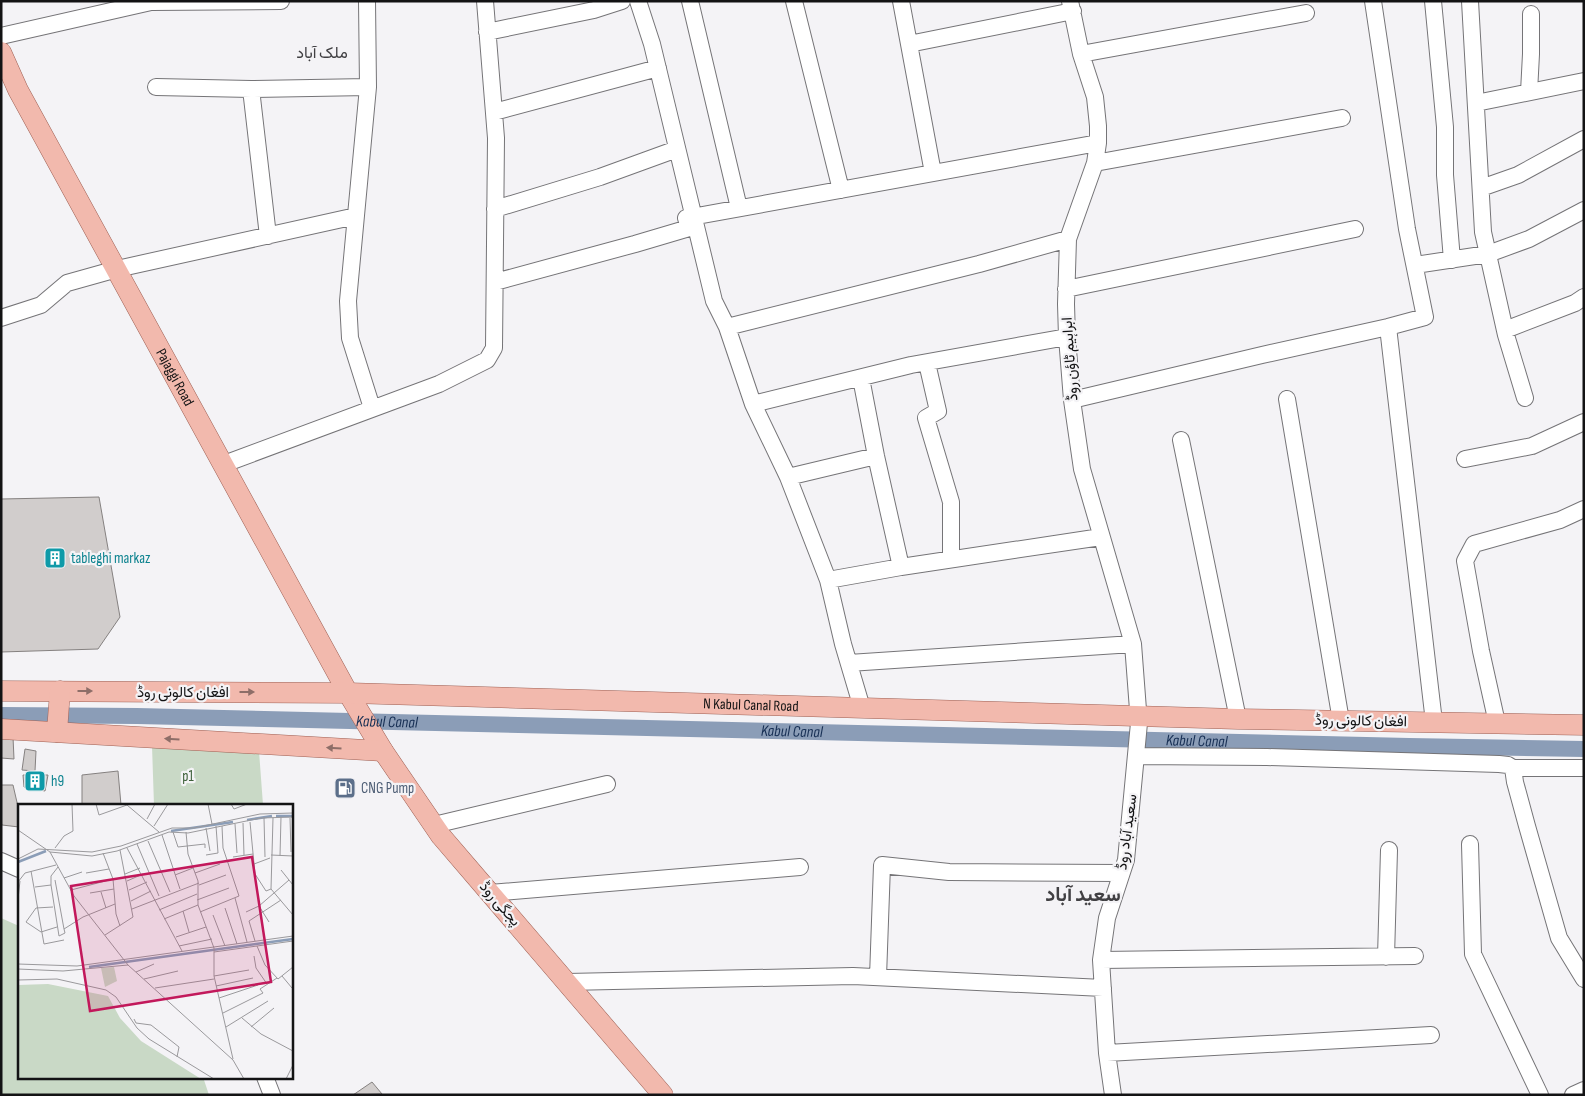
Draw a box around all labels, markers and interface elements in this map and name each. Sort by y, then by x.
district label: ملک آباد [296,44,348,63]
street label: ابراہیم ٹاؤن روڈ [1058,316,1082,402]
street label: Pajaggi Road [152,345,199,409]
building icon: tableghi markaz [43,546,67,570]
place label: tableghi markaz [71,549,151,568]
street label: افغان کالونی روڈ [137,683,229,702]
one-way arrow [77,687,93,695]
one-way arrow [240,688,256,696]
street label: N Kabul Canal Road [703,694,799,716]
street label: افغان کالونی روڈ [1315,711,1407,731]
water label: Kabul Canal [356,712,419,732]
water label: Kabul Canal [761,721,824,742]
water label: Kabul Canal [1166,731,1229,751]
one-way arrow [164,734,180,742]
one-way arrow [326,743,342,751]
park label: p1 [182,767,194,786]
building icon: h9 [23,769,47,793]
place label: h9 [51,772,64,791]
fuel station icon: CNG Pump [333,776,357,800]
place label: CNG Pump [361,779,414,798]
street label: سعید آباد روڈ [1112,793,1142,871]
inset map [18,804,292,1078]
street label: پجگی روڈ [475,878,525,930]
district label: سعید آباد [1045,883,1121,907]

